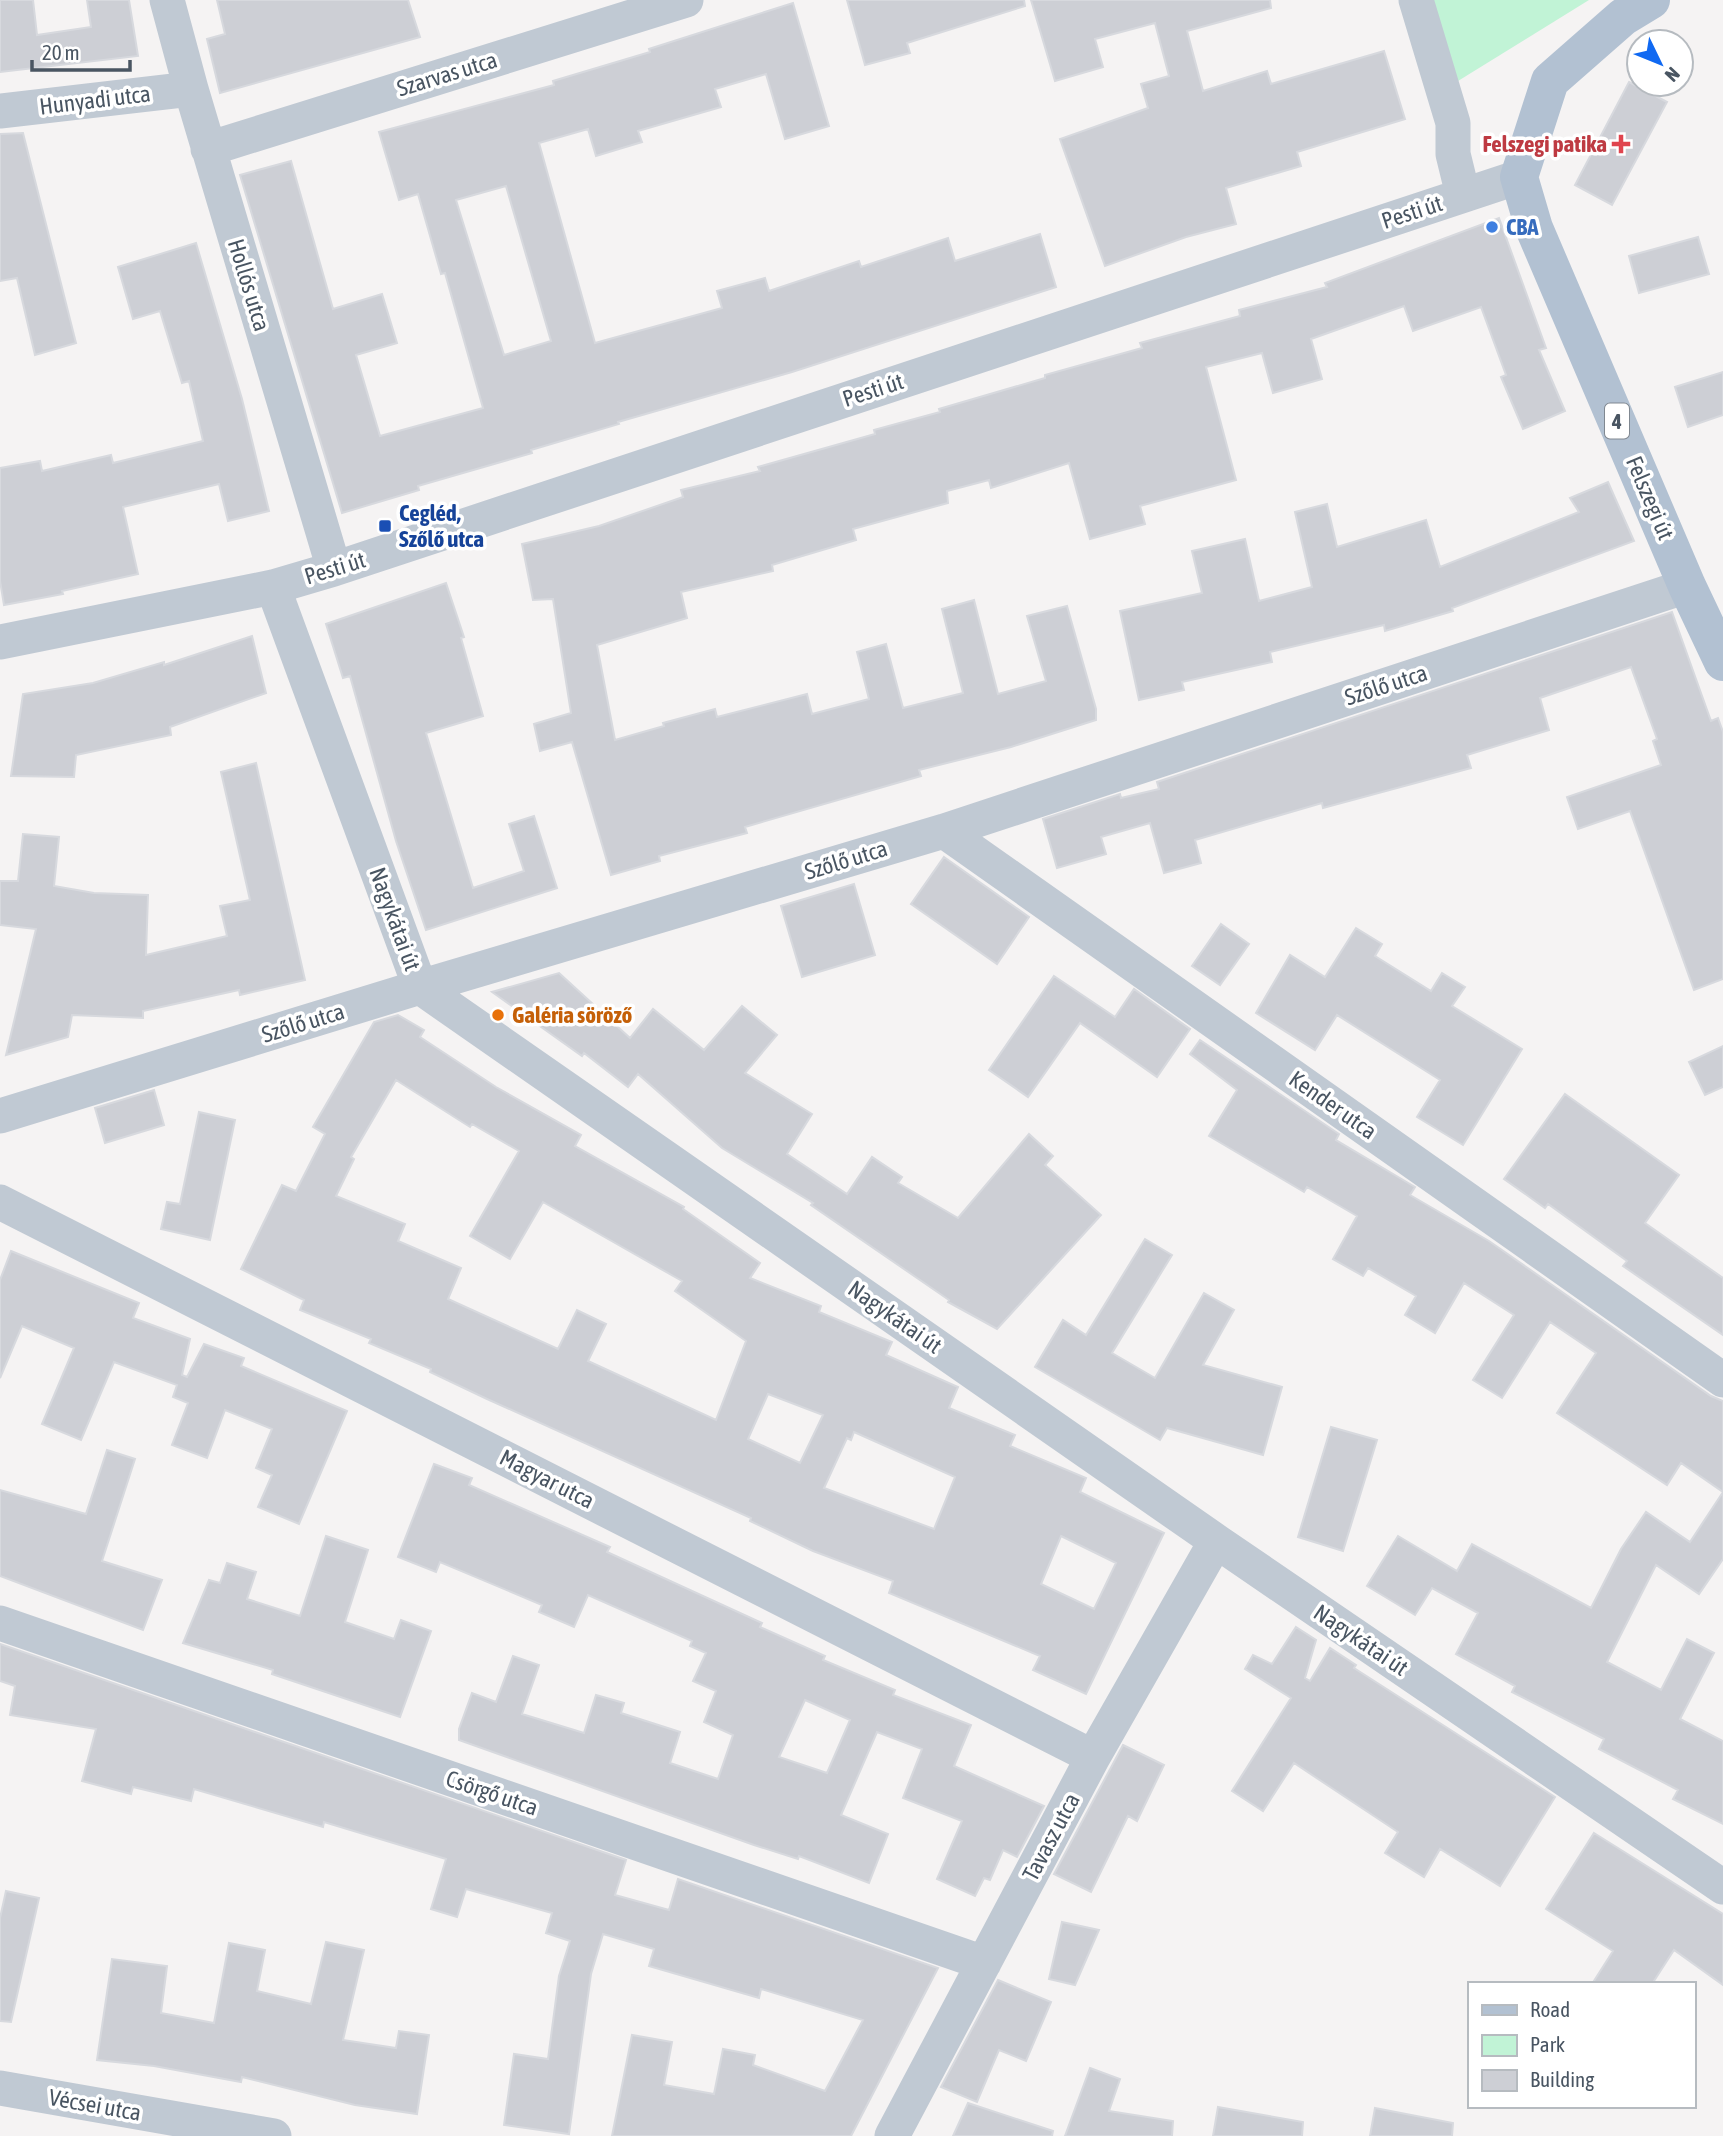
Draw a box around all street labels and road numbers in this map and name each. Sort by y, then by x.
street label: Szarvas utca [394,46,500,102]
street label: Hunyadi utca [38,80,152,120]
street label: Pesti út [1378,190,1446,234]
street label: Hollós utca [223,236,275,334]
street label: Pesti út [839,368,907,412]
road number: 4 [1605,404,1629,438]
street label: Felszegi út [1621,452,1679,544]
street label: Pesti út [301,546,369,590]
street label: Szőlő utca [1342,659,1430,711]
street label: Szőlő utca [802,835,890,885]
street label: Nagykátai út [364,864,426,974]
street label: Szőlő utca [259,998,347,1048]
street label: Kender utca [1284,1066,1382,1144]
street label: Nagykátai út [843,1275,947,1359]
street label: Magyar utca [495,1444,599,1514]
street label: Nagykátai út [1309,1599,1413,1681]
street label: Csörgő utca [443,1765,541,1821]
street label: Tavasz utca [1017,1789,1085,1885]
street label: Vécsei utca [47,2084,143,2126]

